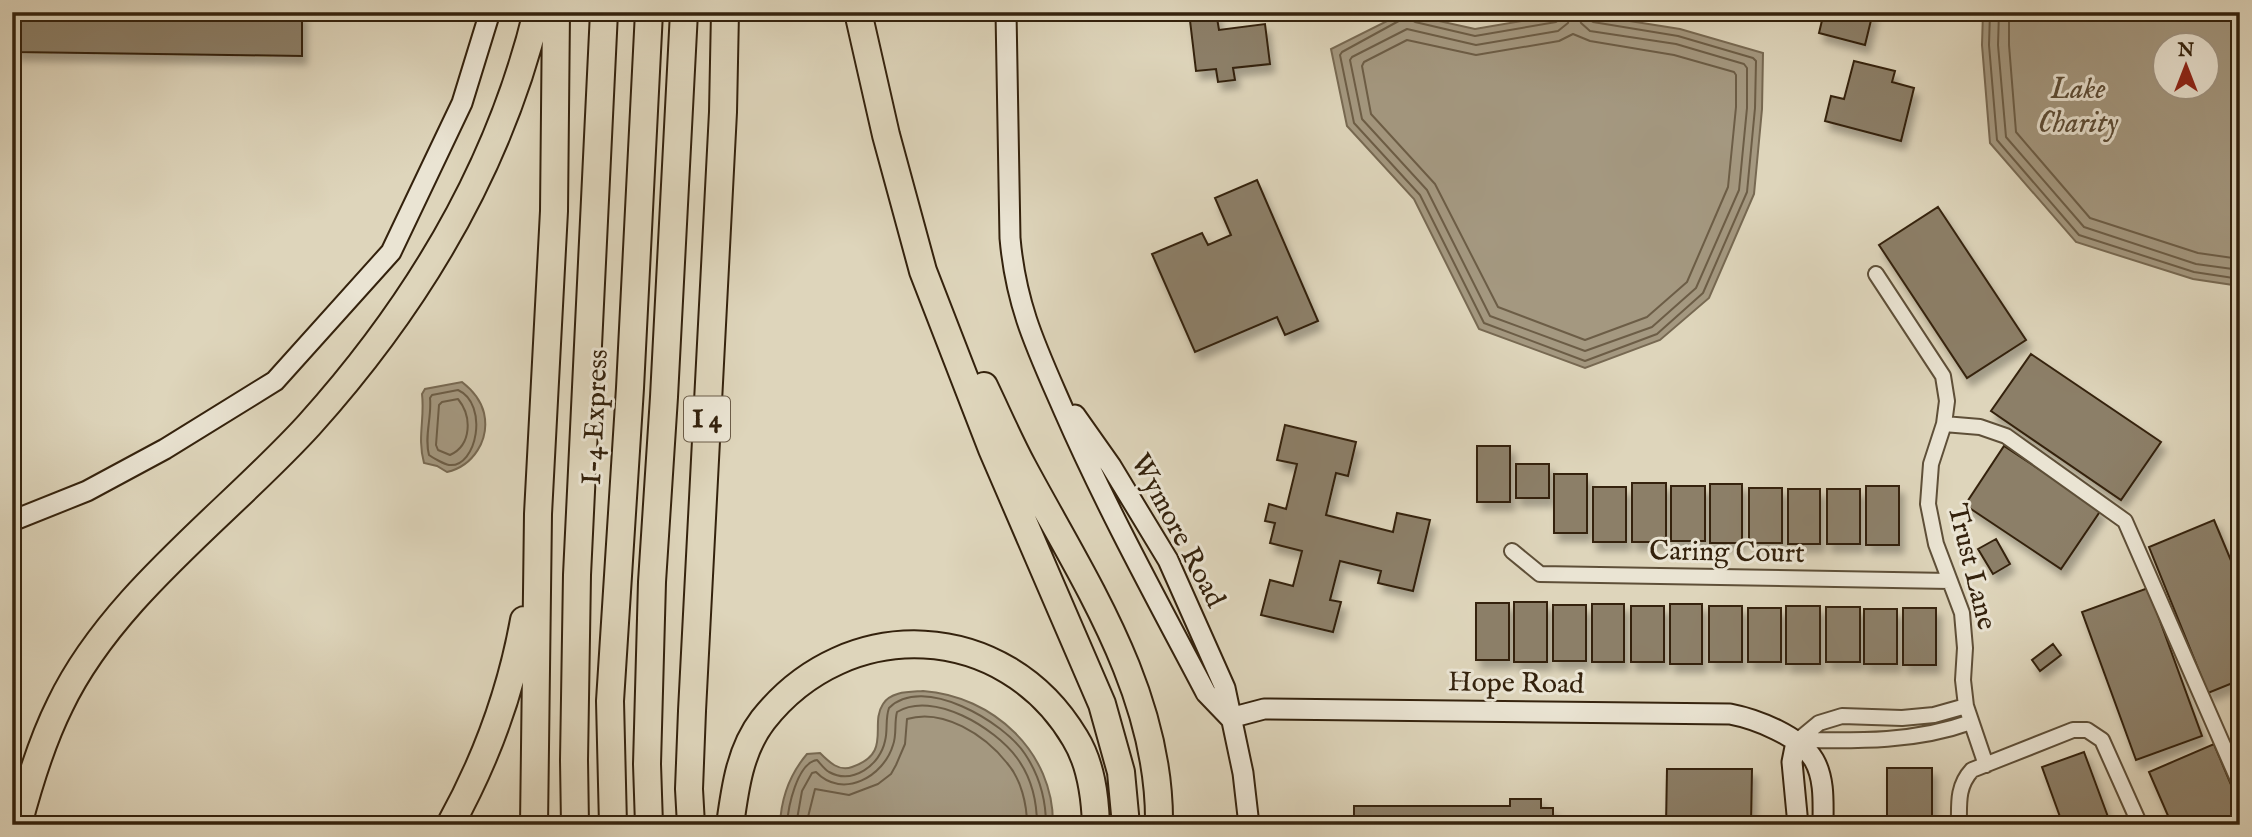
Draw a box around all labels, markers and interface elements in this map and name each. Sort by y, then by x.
north arrow [2150,32,2220,102]
text: N [2177,39,2195,63]
water label: Lake Charity [2038,71,2119,143]
street label: I-4 Express [575,348,617,486]
road number: I 4 [684,396,730,442]
street label: Wymore Road [1122,448,1232,614]
street label: Trust Lane [1938,500,2004,634]
street label: Caring Court [1649,534,1805,572]
street label: Hope Road [1448,665,1584,703]

